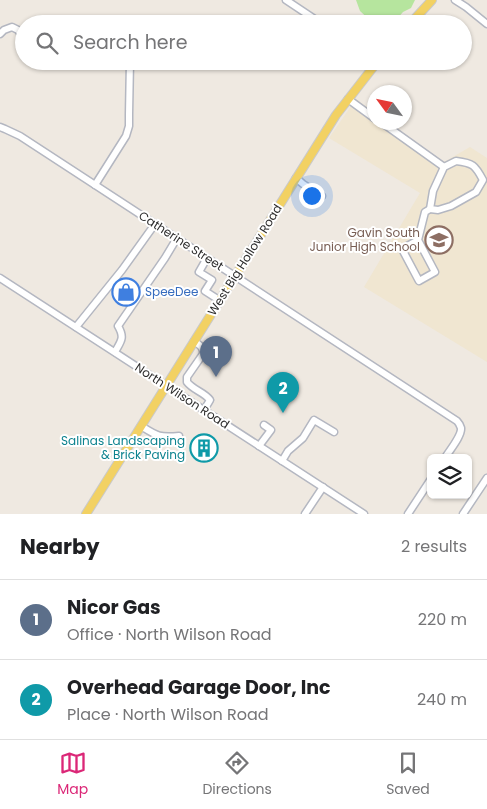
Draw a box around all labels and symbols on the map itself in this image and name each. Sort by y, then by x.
north arrow [367,85,412,130]
your location [299,183,325,209]
street label: West Big Hollow Road [203,201,286,319]
street label: Catherine Street [136,207,227,274]
place label: Gavin South Junior High School [309,224,420,255]
school or university icon: Gavin South Junior High School [424,225,454,255]
shop icon: SpeeDee [111,277,141,307]
place label: SpeeDee [145,283,198,300]
pin: 1 [200,336,232,377]
street label: North Wilson Road [132,359,233,433]
pin: 2 [267,372,299,413]
place label: Salinas Landscaping & Brick Paving [61,432,185,463]
building icon: Salinas Landscaping & Brick Paving [189,433,219,463]

